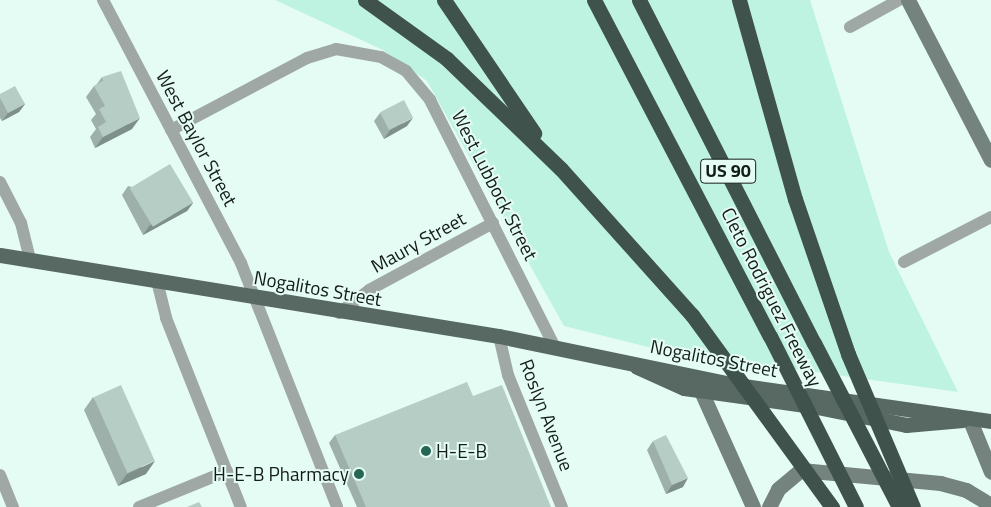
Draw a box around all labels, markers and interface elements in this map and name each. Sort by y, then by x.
street label: West Baylor Street [152,66,242,210]
street label: West Lubbock Street [447,106,543,264]
road number: US 90 [699,156,757,187]
street label: Cleto Rodriguez Freeway [717,204,827,390]
street label: Maury Street [367,207,469,277]
street label: Nogalitos Street [252,266,384,310]
street label: Nogalitos Street [648,334,780,382]
street label: Roslyn Avenue [515,356,579,474]
place label: H-E-B [436,440,487,462]
marker: H-E-B [420,445,432,457]
place label: H-E-B Pharmacy [213,463,349,485]
marker: H-E-B Pharmacy [353,468,365,480]

